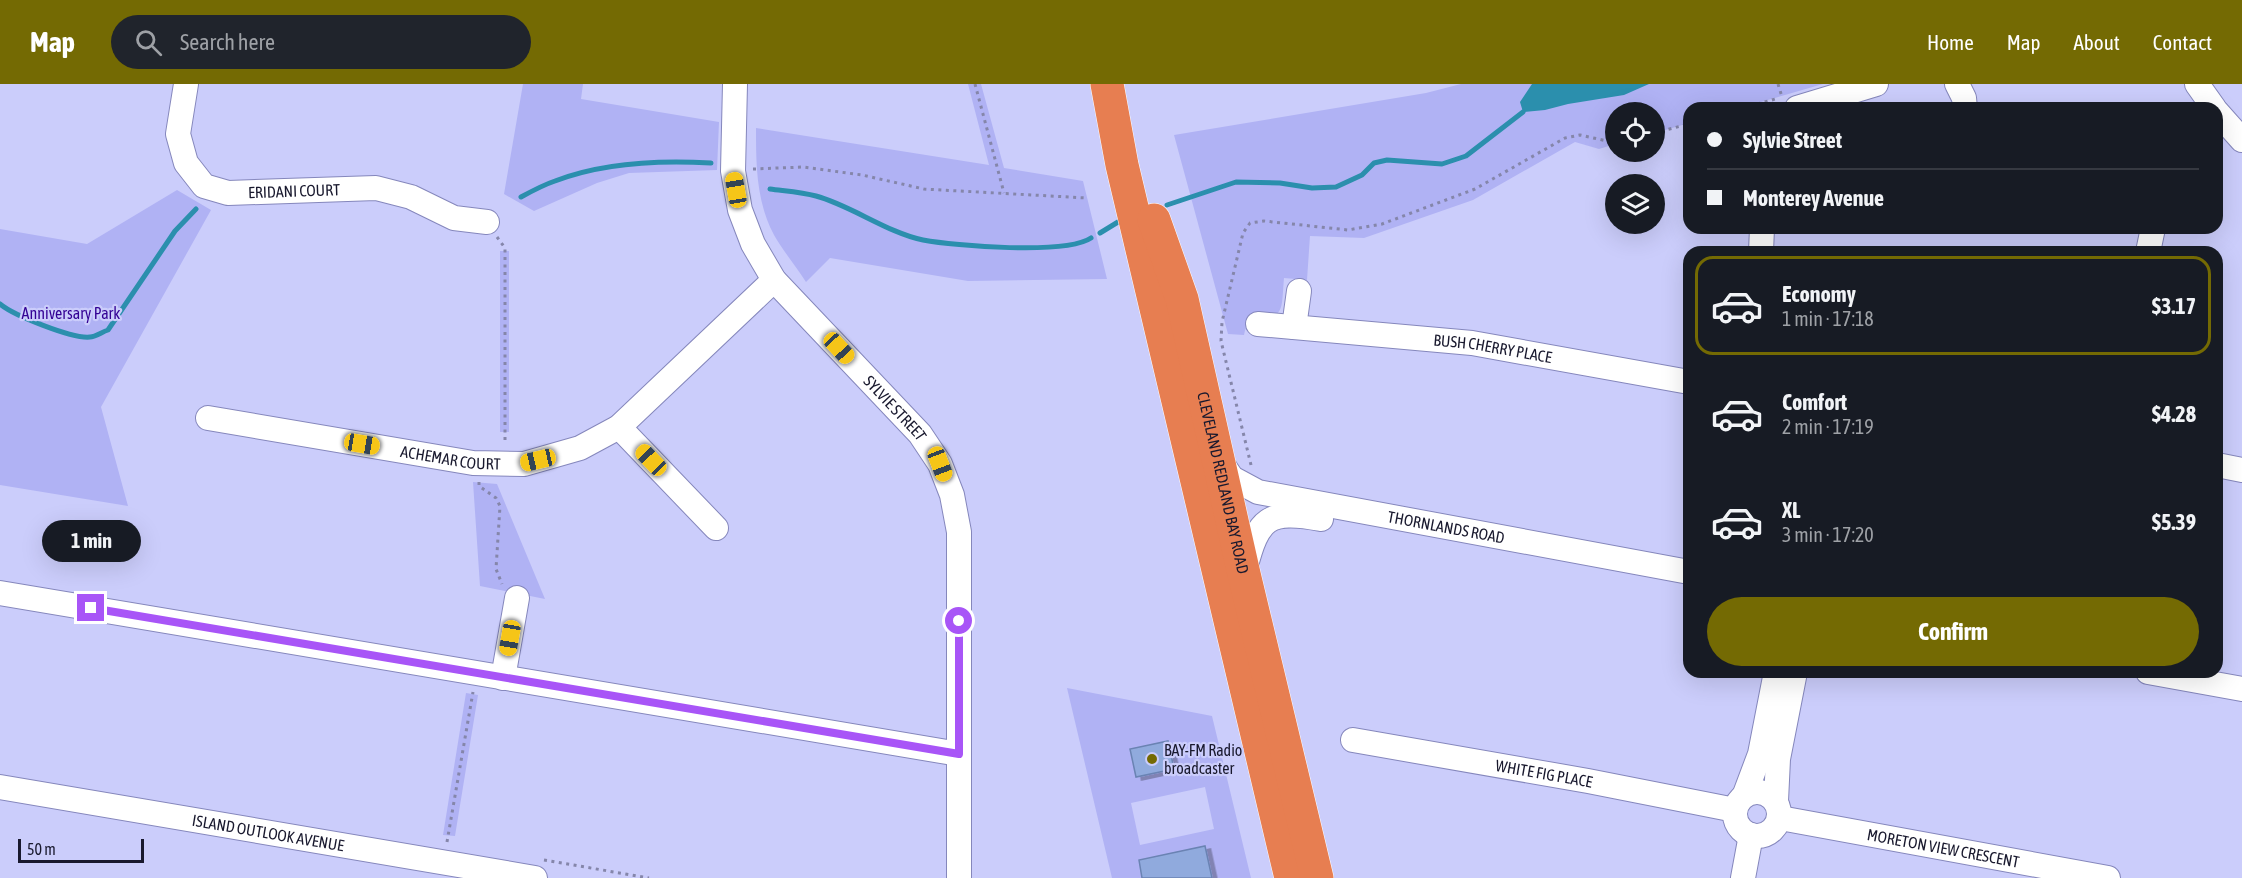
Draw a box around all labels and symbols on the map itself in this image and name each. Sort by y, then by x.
car [724,171,748,209]
street label: ERIDANI COURT [248,180,340,201]
park label: Anniversary Park [22,304,120,323]
car [820,329,858,367]
street label: BUSH CHERRY PLACE [1433,331,1554,366]
street label: SYLVIE STREET [860,372,930,443]
street label: CLEVELAND REDLAND BAY ROAD [1194,390,1253,575]
car [343,432,381,456]
car [632,441,670,479]
street label: ACHEMAR COURT [399,442,501,473]
car [925,444,955,484]
car [518,447,558,473]
street label: THORNLANDS ROAD [1386,507,1506,547]
callout: 1 min [42,521,140,563]
route end [77,594,104,621]
route start [945,607,972,634]
car [498,619,522,657]
place label: BAY-FM Radio broadcaster [1164,741,1242,777]
marker: BAY-FM Radio broadcaster [1145,752,1159,766]
street label: WHITE FIG PLACE [1494,756,1594,791]
street label: ISLAND OUTLOOK AVENUE [191,811,346,854]
street label: MORETON VIEW CRESCENT [1866,825,2021,871]
scale bar [18,836,144,864]

